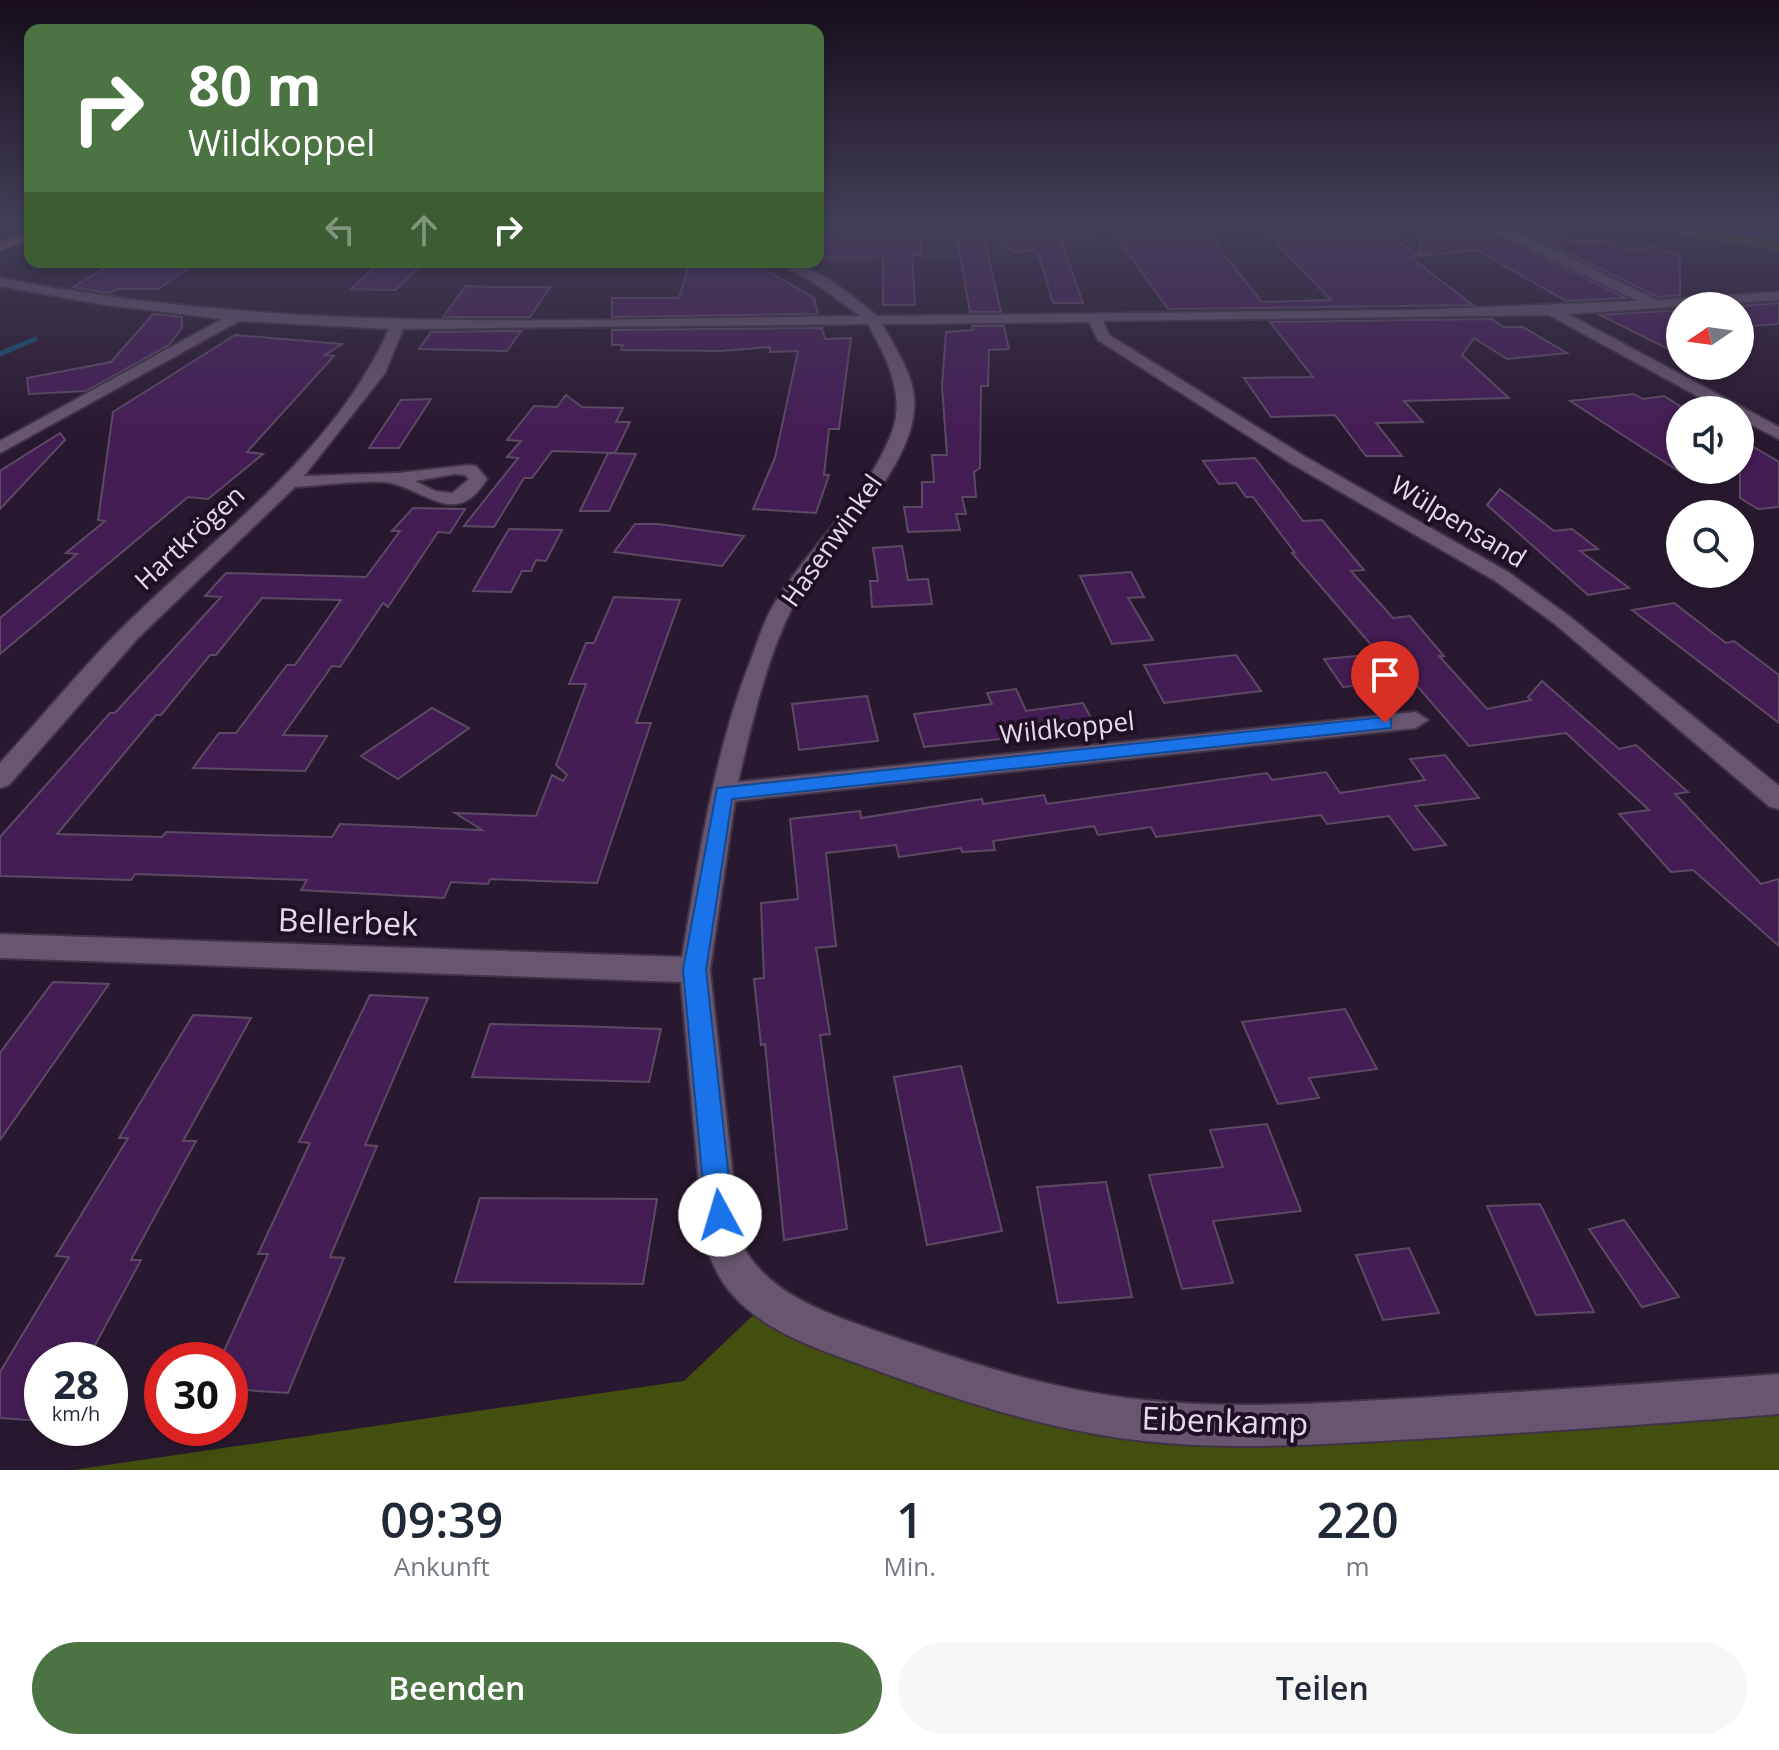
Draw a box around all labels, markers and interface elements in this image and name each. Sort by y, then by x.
text: 80 m [188,46,322,122]
icon: right [56,56,160,160]
text: Wildkoppel [188,118,375,167]
icon: left [318,208,362,252]
icon: ahead [402,208,446,252]
icon: right [486,208,530,252]
north arrow [1666,292,1754,380]
map controls [1666,292,1754,588]
button: sound [1666,396,1754,484]
street label: Hasenwinkel [772,467,890,613]
street label: Wülpensand [1385,467,1533,575]
street label: Hartkrögen [126,477,252,597]
button: search [1666,500,1754,588]
pin [1351,641,1419,723]
icon: arrive [1363,653,1407,697]
street label: Wildkoppel [998,702,1136,752]
street label: Bellerbek [277,897,419,945]
position arrow [678,1173,762,1257]
speed limit sign: 30 [144,1342,248,1446]
text: 28 [53,1356,99,1411]
street label: Eibenkamp [1141,1396,1309,1444]
text: km/h [52,1400,100,1427]
text: 09:39 [380,1487,503,1552]
text: 1 [896,1487,924,1552]
text: 220 [1316,1487,1399,1552]
text: Ankunft [394,1548,490,1584]
text: Min. [883,1548,936,1584]
text: m [1346,1548,1370,1584]
button: Beenden [32,1642,882,1734]
button: Teilen [898,1642,1747,1734]

